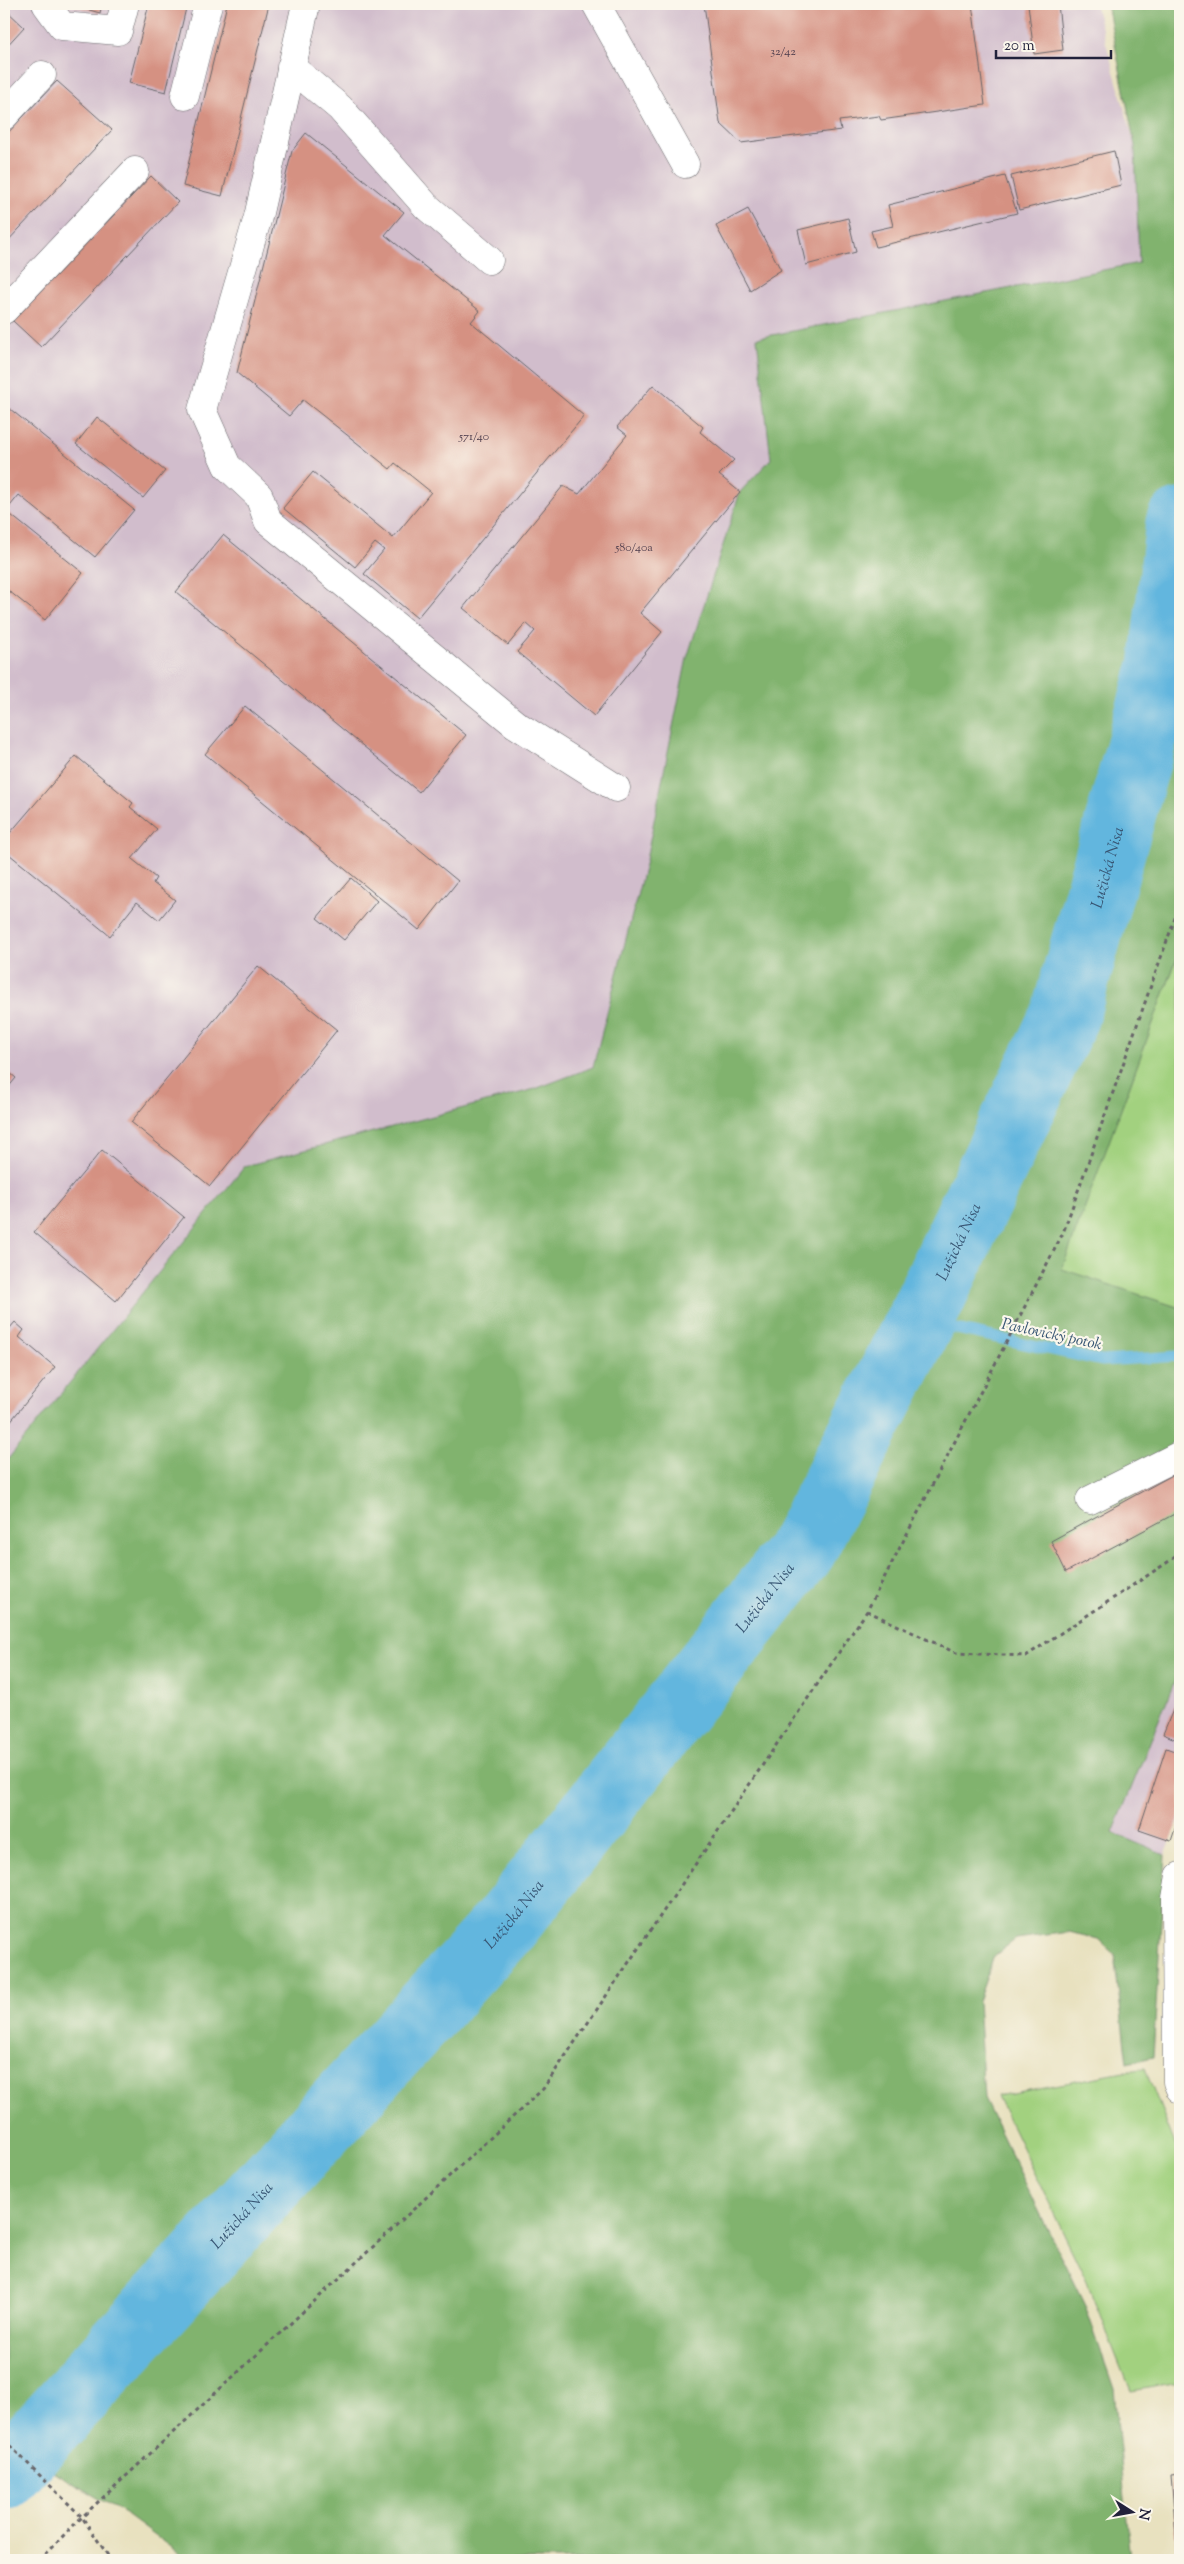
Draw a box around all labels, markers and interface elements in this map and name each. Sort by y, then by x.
scale bar [996,28,1112,60]
text: 20 m [1004,36,1035,57]
house number: 32/42 [770,43,796,61]
house number: 571/40 [458,428,489,446]
house number: 580/40a [614,539,653,557]
water label: Lužická Nisa [1087,824,1131,911]
water label: Lužická Nisa [932,1200,988,1285]
water label: Pavlovický potok [999,1314,1104,1357]
water label: Lužická Nisa [731,1559,801,1639]
water label: Lužická Nisa [480,1876,551,1955]
water label: Lužická Nisa [206,2178,280,2255]
north arrow [1106,2486,1156,2536]
text: N [1132,2507,1154,2521]

